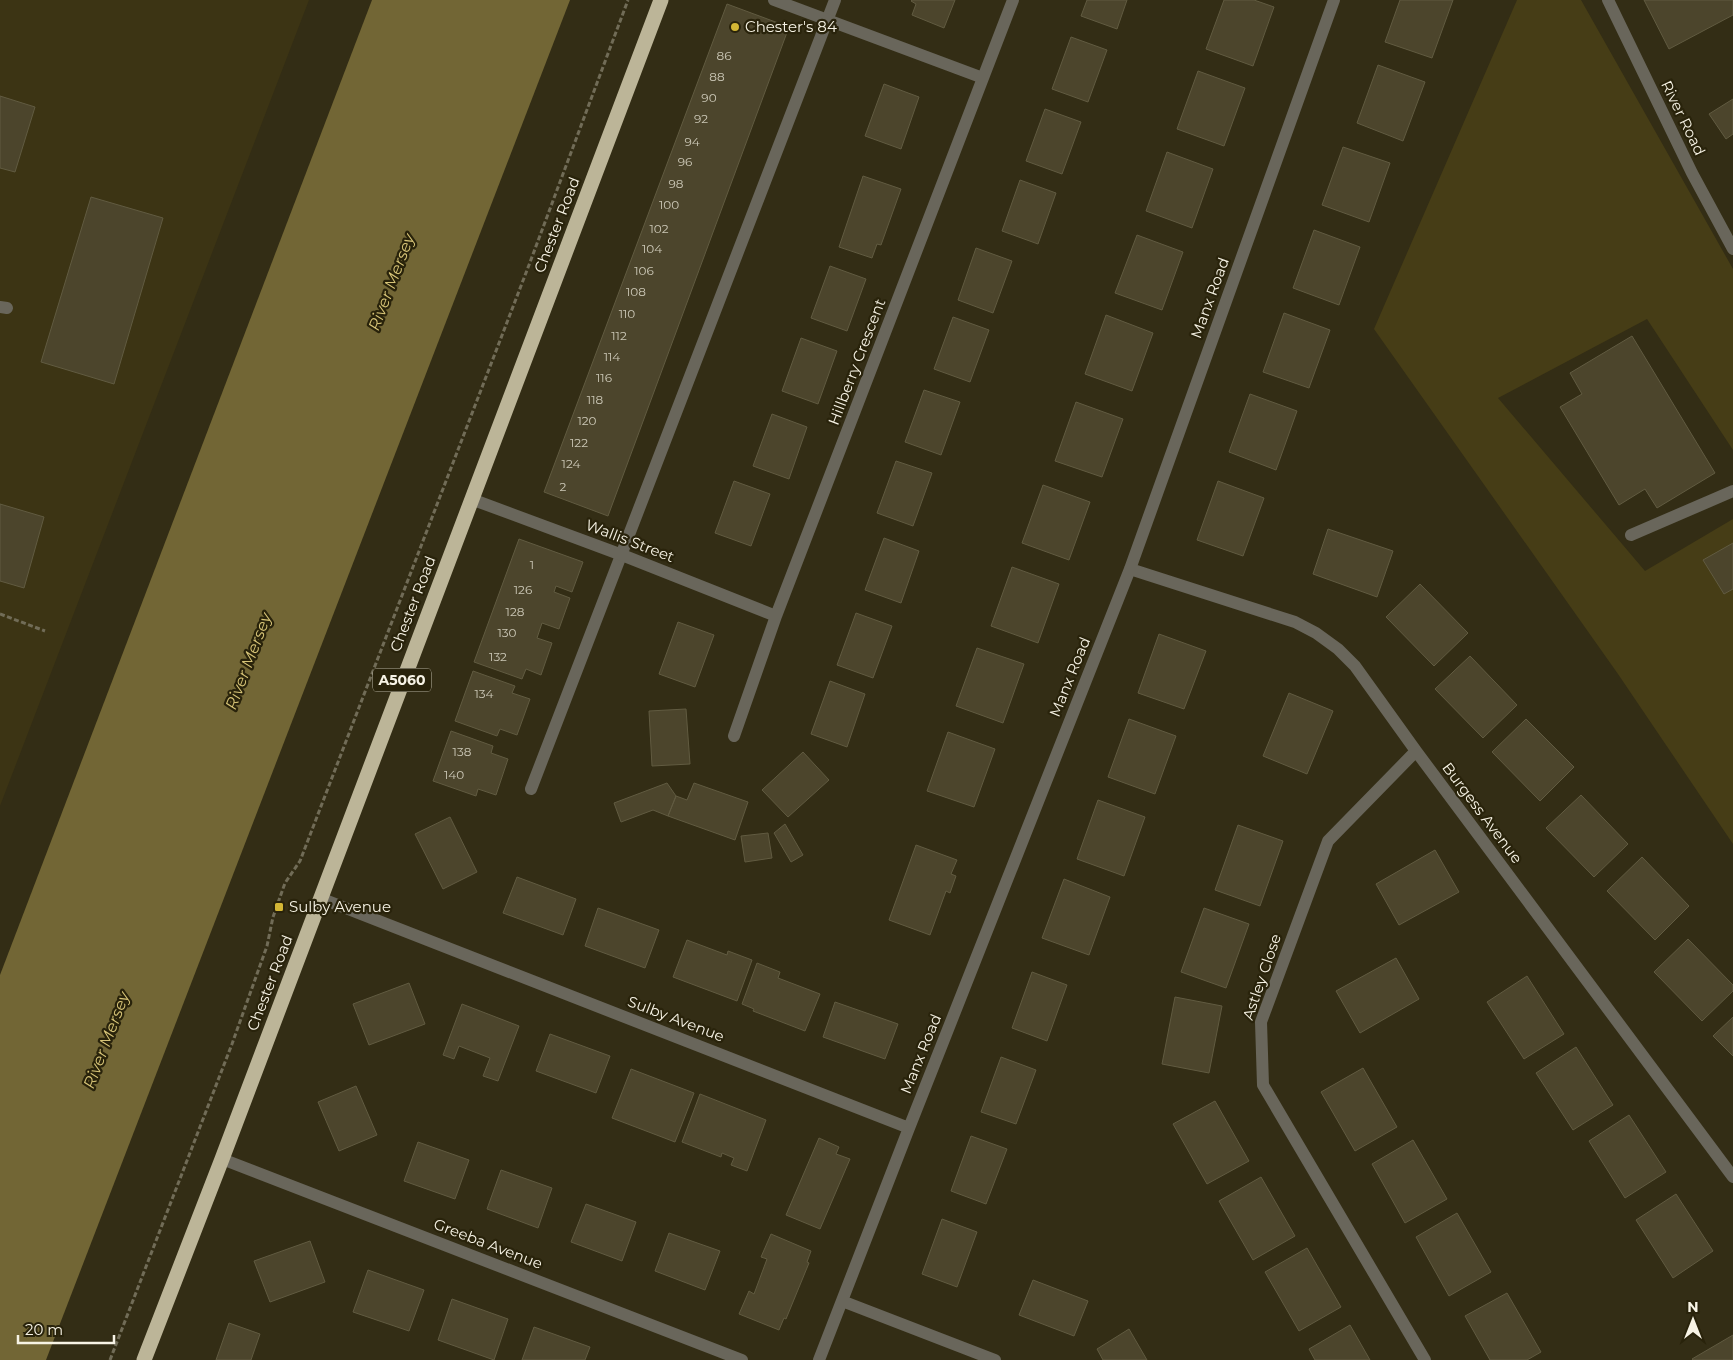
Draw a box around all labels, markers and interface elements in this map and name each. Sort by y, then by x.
place label: Chester's 84 [745,17,837,36]
marker: Chester's 84 [729,21,741,33]
house number: 86 [717,48,731,63]
house number: 88 [709,69,725,84]
street label: River Road [1657,77,1710,158]
house number: 90 [701,90,717,105]
house number: 92 [694,111,708,126]
house number: 94 [684,134,700,149]
house number: 96 [678,154,692,169]
street label: Chester Road [530,174,584,275]
house number: 98 [669,176,684,191]
house number: 100 [659,197,679,212]
house number: 102 [649,221,669,236]
water label: River Mersey [364,230,419,333]
house number: 104 [642,241,662,256]
street label: Manx Road [1186,255,1233,341]
house number: 106 [634,263,654,278]
house number: 108 [626,284,646,299]
street label: Hillberry Crescent [824,296,889,428]
house number: 110 [619,306,635,321]
house number: 112 [611,328,627,343]
house number: 114 [604,349,620,364]
house number: 116 [596,370,612,385]
house number: 118 [587,392,604,407]
house number: 120 [577,413,597,428]
house number: 122 [570,435,588,450]
house number: 124 [562,456,580,471]
house number: 2 [560,479,567,494]
street label: Wallis Street [583,515,677,566]
street label: Chester Road [386,553,440,654]
house number: 1 [530,557,534,572]
house number: 126 [514,582,532,597]
house number: 128 [506,604,525,619]
water label: River Mersey [221,609,276,712]
house number: 130 [497,625,517,640]
street label: Manx Road [1045,634,1094,720]
house number: 132 [489,649,507,664]
road number: A5060 [373,668,431,692]
house number: 134 [474,686,494,701]
house number: 138 [453,744,472,759]
street label: Burgess Avenue [1438,758,1527,867]
house number: 140 [444,767,464,782]
place label: Sulby Avenue [289,897,391,916]
marker: Sulby Avenue [273,901,285,913]
street label: Astley Close [1238,931,1285,1022]
street label: Chester Road [243,932,297,1033]
water label: River Mersey [79,988,134,1091]
street label: Sulby Avenue [625,991,727,1046]
street label: Manx Road [896,1011,945,1097]
street label: Greeba Avenue [431,1214,545,1273]
north arrow [1668,1295,1718,1345]
text: N [1687,1298,1699,1316]
scale bar [18,1312,114,1344]
text: 20 m [25,1320,63,1339]

